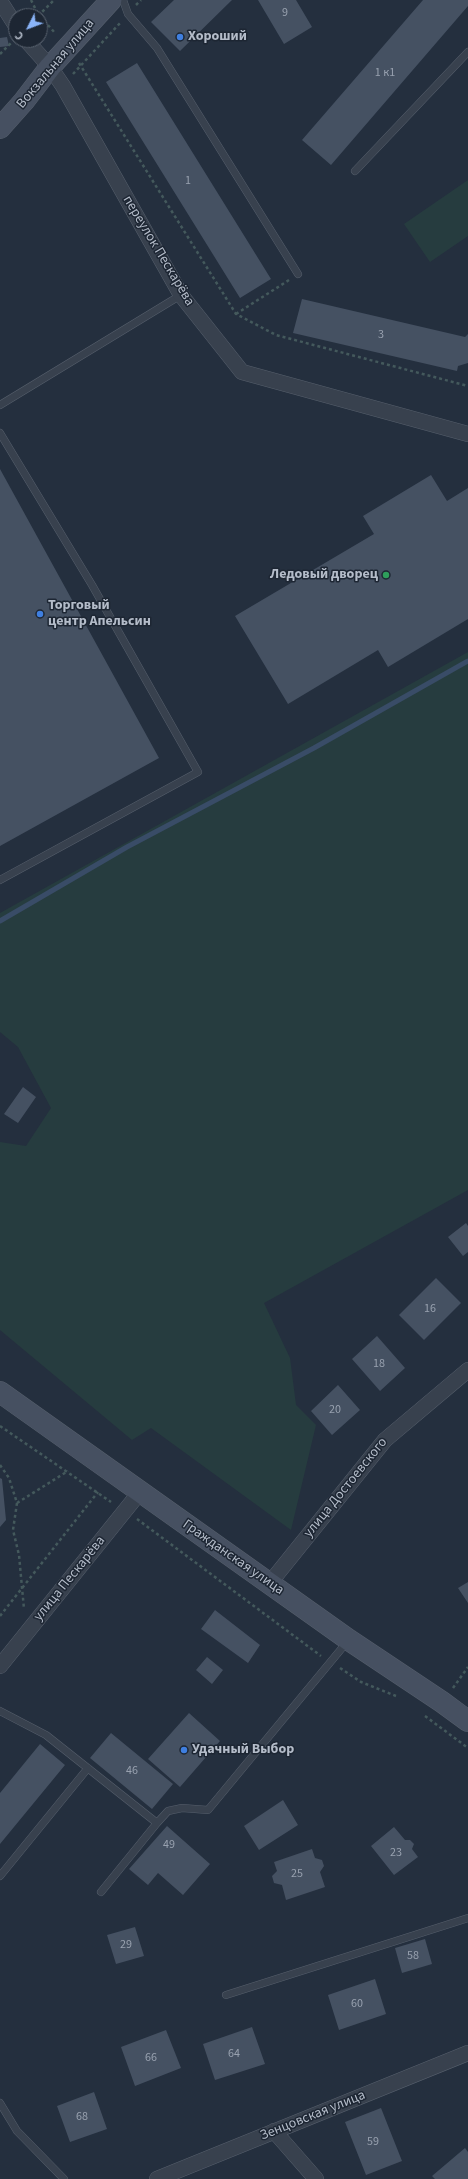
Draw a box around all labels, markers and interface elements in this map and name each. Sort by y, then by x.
house number: 9 [282,6,288,20]
north arrow [8,8,48,48]
street label: Вокзальная улица [14,16,98,112]
text: С [12,28,27,43]
place label: Хороший [188,29,247,45]
marker: Хороший [175,32,185,42]
house number: 1 к1 [375,66,395,80]
house number: 1 [185,174,191,188]
street label: переулок Пескарёва [118,193,198,309]
house number: 3 [378,328,384,342]
place label: Ледовый дворец [270,567,378,583]
marker: Ледовый дворец [381,570,391,580]
place label: Торговый центр Апельсин [48,598,151,630]
marker: Торговый центр Апельсин [35,609,45,619]
house number: 16 [424,1302,436,1316]
house number: 18 [373,1357,385,1371]
house number: 20 [329,1403,341,1417]
street label: улица Достоевского [301,1435,391,1541]
street label: Гражданская улица [179,1517,287,1599]
street label: улица Пескарёва [31,1533,109,1625]
place label: Удачный Выбор [192,1742,294,1758]
marker: Удачный Выбор [179,1745,189,1755]
house number: 46 [126,1764,138,1778]
house number: 49 [163,1838,175,1852]
house number: 23 [390,1846,402,1860]
house number: 25 [291,1867,303,1881]
house number: 29 [120,1938,132,1952]
house number: 58 [407,1949,419,1963]
house number: 60 [351,1997,363,2011]
house number: 64 [228,2047,240,2061]
house number: 66 [145,2051,157,2065]
street label: Зенцовская улица [258,2087,368,2145]
house number: 68 [76,2110,88,2124]
house number: 59 [367,2135,379,2149]

